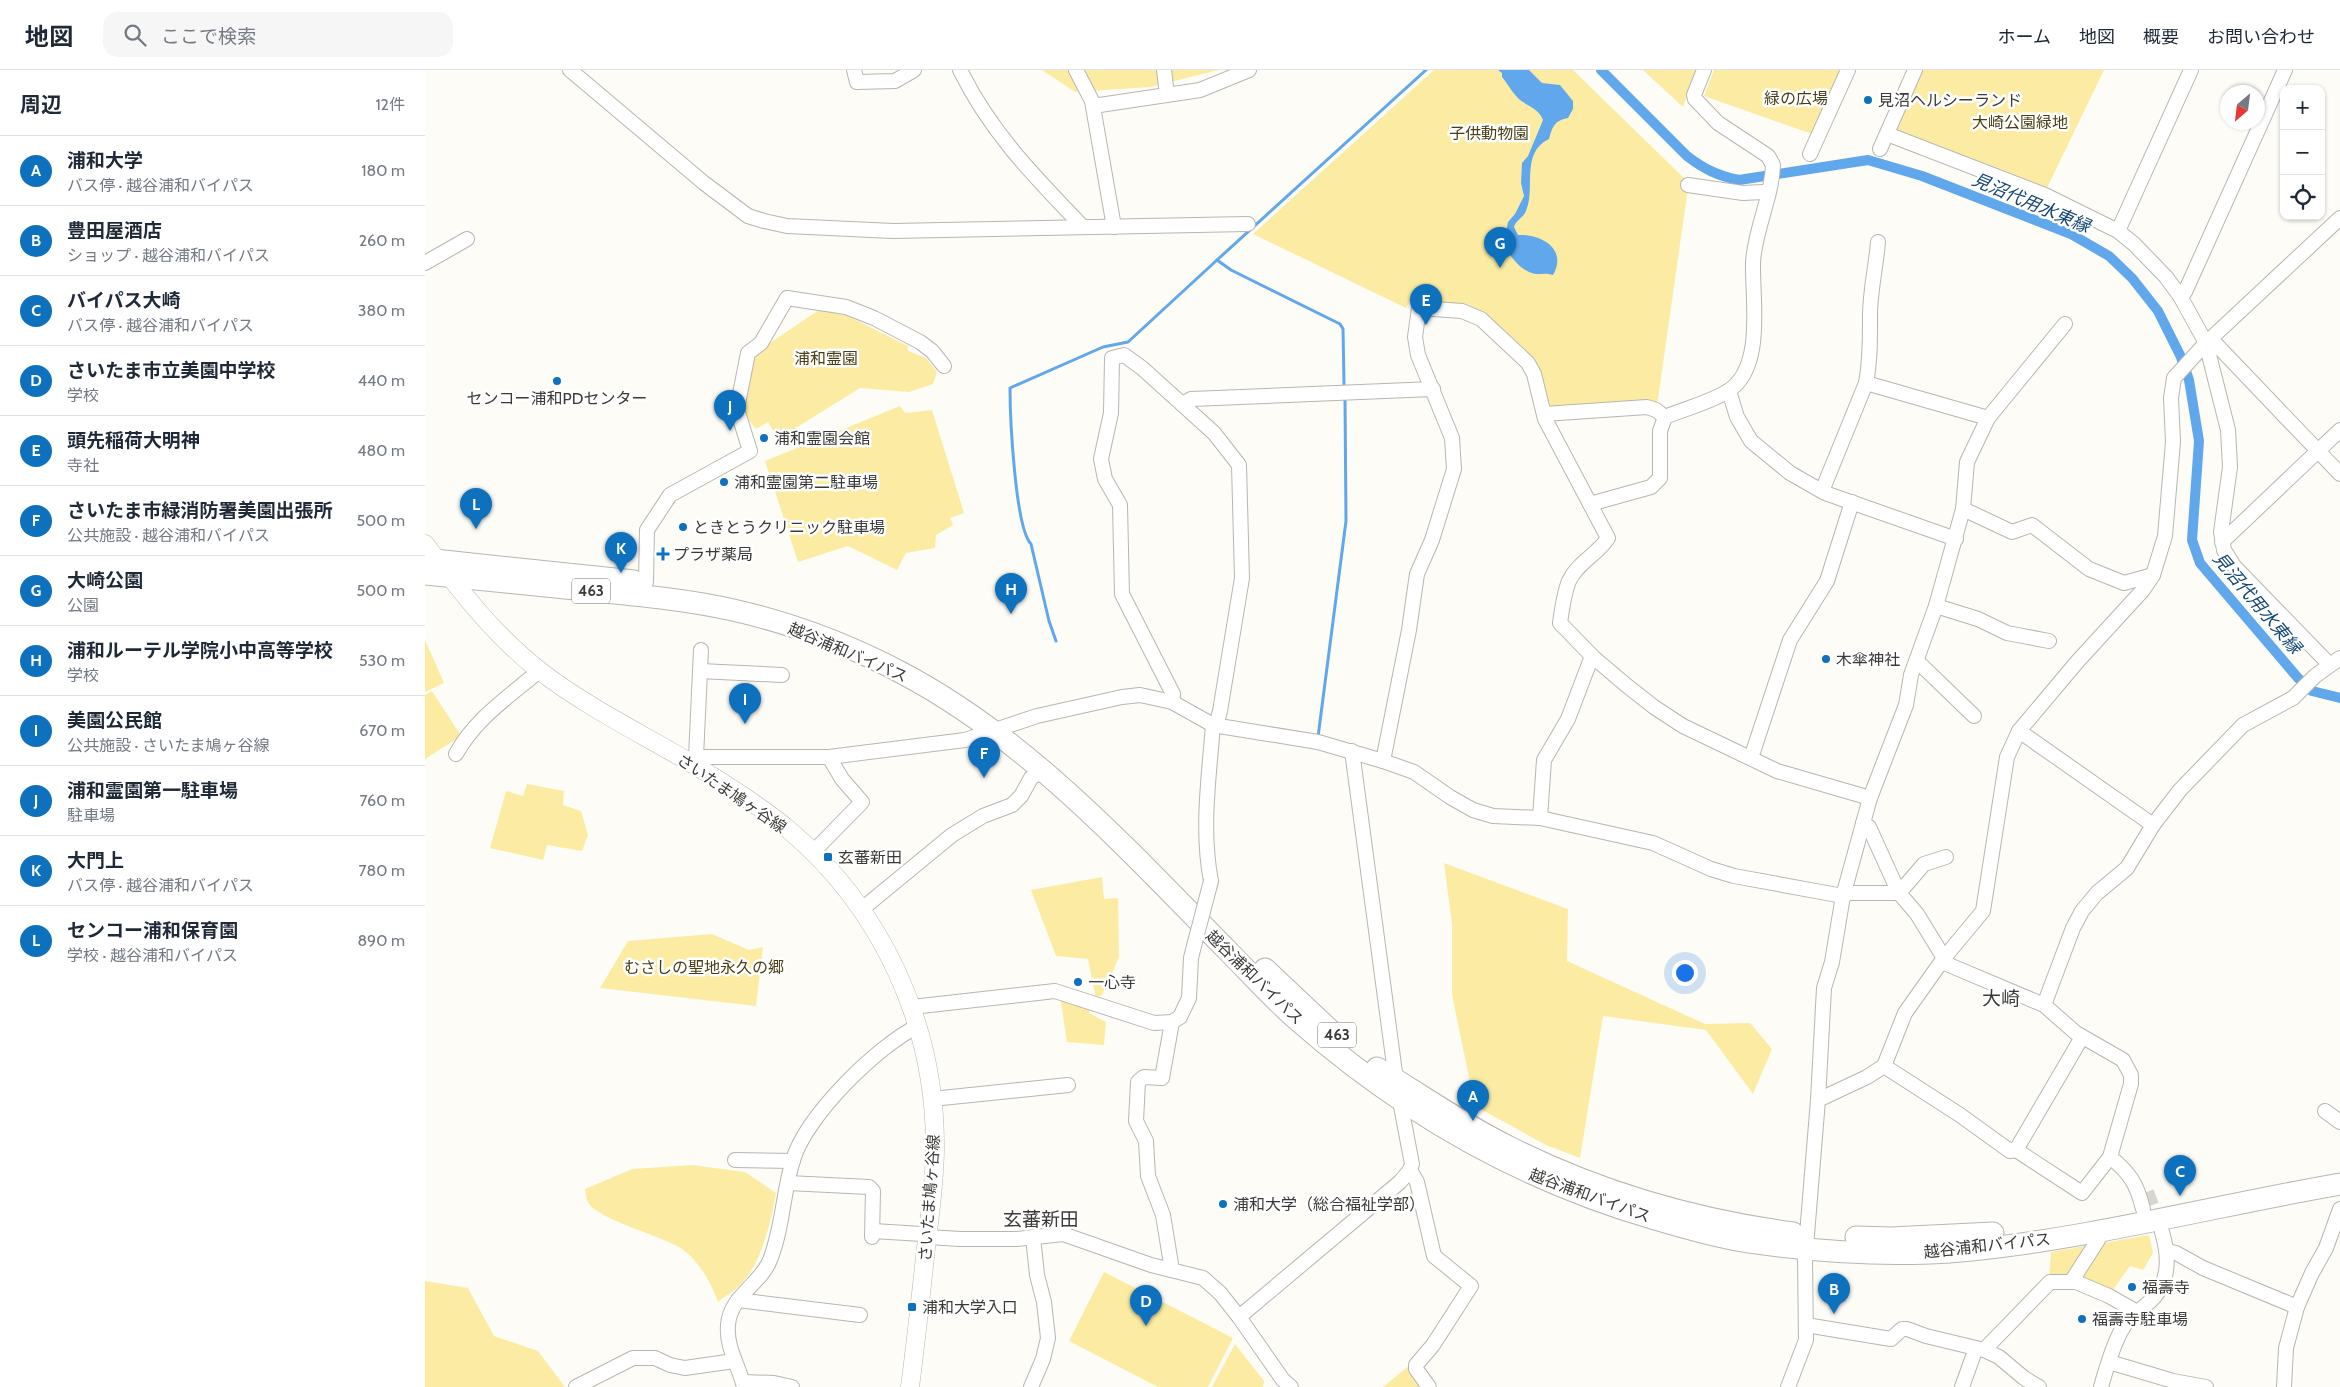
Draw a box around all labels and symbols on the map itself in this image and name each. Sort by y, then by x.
north arrow [2220,85,2265,130]
park label: 緑の広場 [1764,89,1828,108]
place label: 見沼ヘルシーランド [1878,91,2022,110]
marker: 見沼ヘルシーランド [1862,94,1874,106]
park label: 大崎公園緑地 [1972,113,2068,132]
park label: 子供動物園 [1449,124,1529,143]
water label: 見沼代用水東縁 [1969,168,2095,239]
pin: G [1484,227,1516,268]
pin: E [1410,284,1442,325]
park label: 浦和霊園 [794,349,858,368]
marker: センコー浦和PDセンター [551,375,563,387]
place label: センコー浦和PDセンター [467,389,647,408]
pin: J [714,390,746,431]
place label: 浦和霊園会館 [774,429,870,448]
marker: 浦和霊園会館 [758,432,770,444]
place label: 浦和霊園第二駐車場 [734,473,878,492]
marker: 浦和霊園第二駐車場 [718,476,730,488]
pin: L [460,488,492,529]
place label: ときとうクリニック駐車場 [693,518,885,537]
marker: ときとうクリニック駐車場 [677,521,689,533]
pin: K [605,532,637,573]
place label: プラザ薬局 [673,545,753,564]
marker: プラザ薬局 [657,548,669,560]
water label: 見沼代用水東縁 [2208,548,2307,660]
pin: H [995,573,1027,614]
road number: 463 [572,578,610,604]
street label: 越谷浦和バイパス [785,619,910,686]
place label: 木傘神社 [1836,650,1900,669]
marker: 木傘神社 [1820,653,1832,665]
pin: I [729,683,761,724]
pin: F [968,737,1000,778]
street label: さいたま鳩ヶ谷線 [674,750,790,837]
place label: 玄蕃新田 [838,848,902,867]
marker: 玄蕃新田 [822,851,834,863]
street label: 越谷浦和バイパス [1202,926,1307,1029]
park label: むさしの聖地永久の郷 [624,958,784,977]
your location [1672,960,1698,986]
place label: 一心寺 [1088,973,1136,992]
marker: 一心寺 [1072,976,1084,988]
district label: 大崎 [1982,987,2020,1010]
road number: 463 [1318,1022,1356,1048]
pin: A [1457,1080,1489,1121]
street label: さいたま鳩ヶ谷線 [916,1134,943,1262]
pin: C [2164,1155,2196,1196]
street label: 越谷浦和バイパス [1527,1165,1653,1226]
place label: 浦和大学（総合福祉学部） [1233,1195,1425,1214]
marker: 浦和大学（総合福祉学部） [1217,1198,1229,1210]
district label: 玄蕃新田 [1003,1208,1079,1231]
street label: 越谷浦和バイパス [1923,1229,2052,1262]
pin: B [1818,1273,1850,1314]
place label: 福壽寺 [2142,1278,2190,1297]
marker: 福壽寺 [2126,1281,2138,1293]
pin: D [1130,1285,1162,1326]
place label: 浦和大学入口 [922,1298,1018,1317]
marker: 浦和大学入口 [906,1301,918,1313]
place label: 福壽寺駐車場 [2092,1310,2188,1329]
marker: 福壽寺駐車場 [2076,1313,2088,1325]

